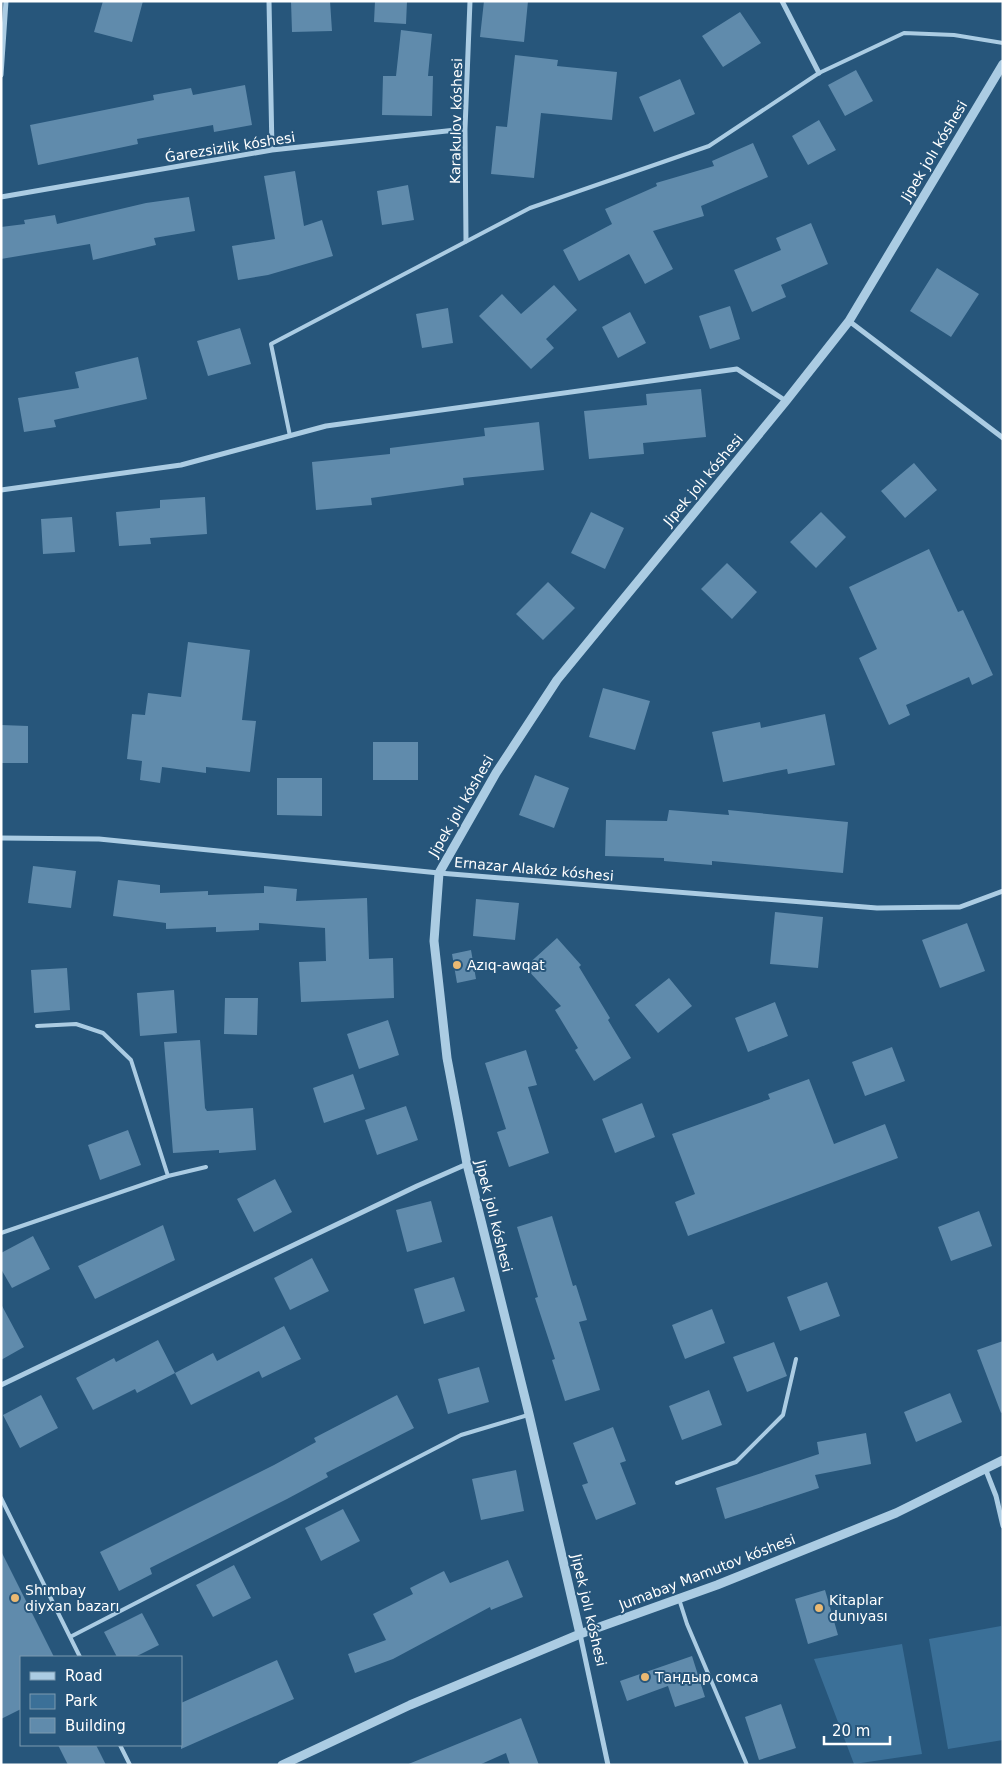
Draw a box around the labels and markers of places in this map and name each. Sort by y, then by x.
place label: Azıq-awqat [467,957,545,973]
marker: Azıq-awqat [451,959,463,971]
place label: Shımbay diyxan bazarı [25,1582,119,1614]
marker: Shımbay diyxan bazarı [9,1592,21,1604]
place label: Kitaplar dunıyası [829,1592,888,1624]
marker: Kitaplar dunıyası [813,1602,825,1614]
place label: Тандыр сомса [654,1669,758,1685]
marker: Тандыр сомса [639,1671,651,1683]

